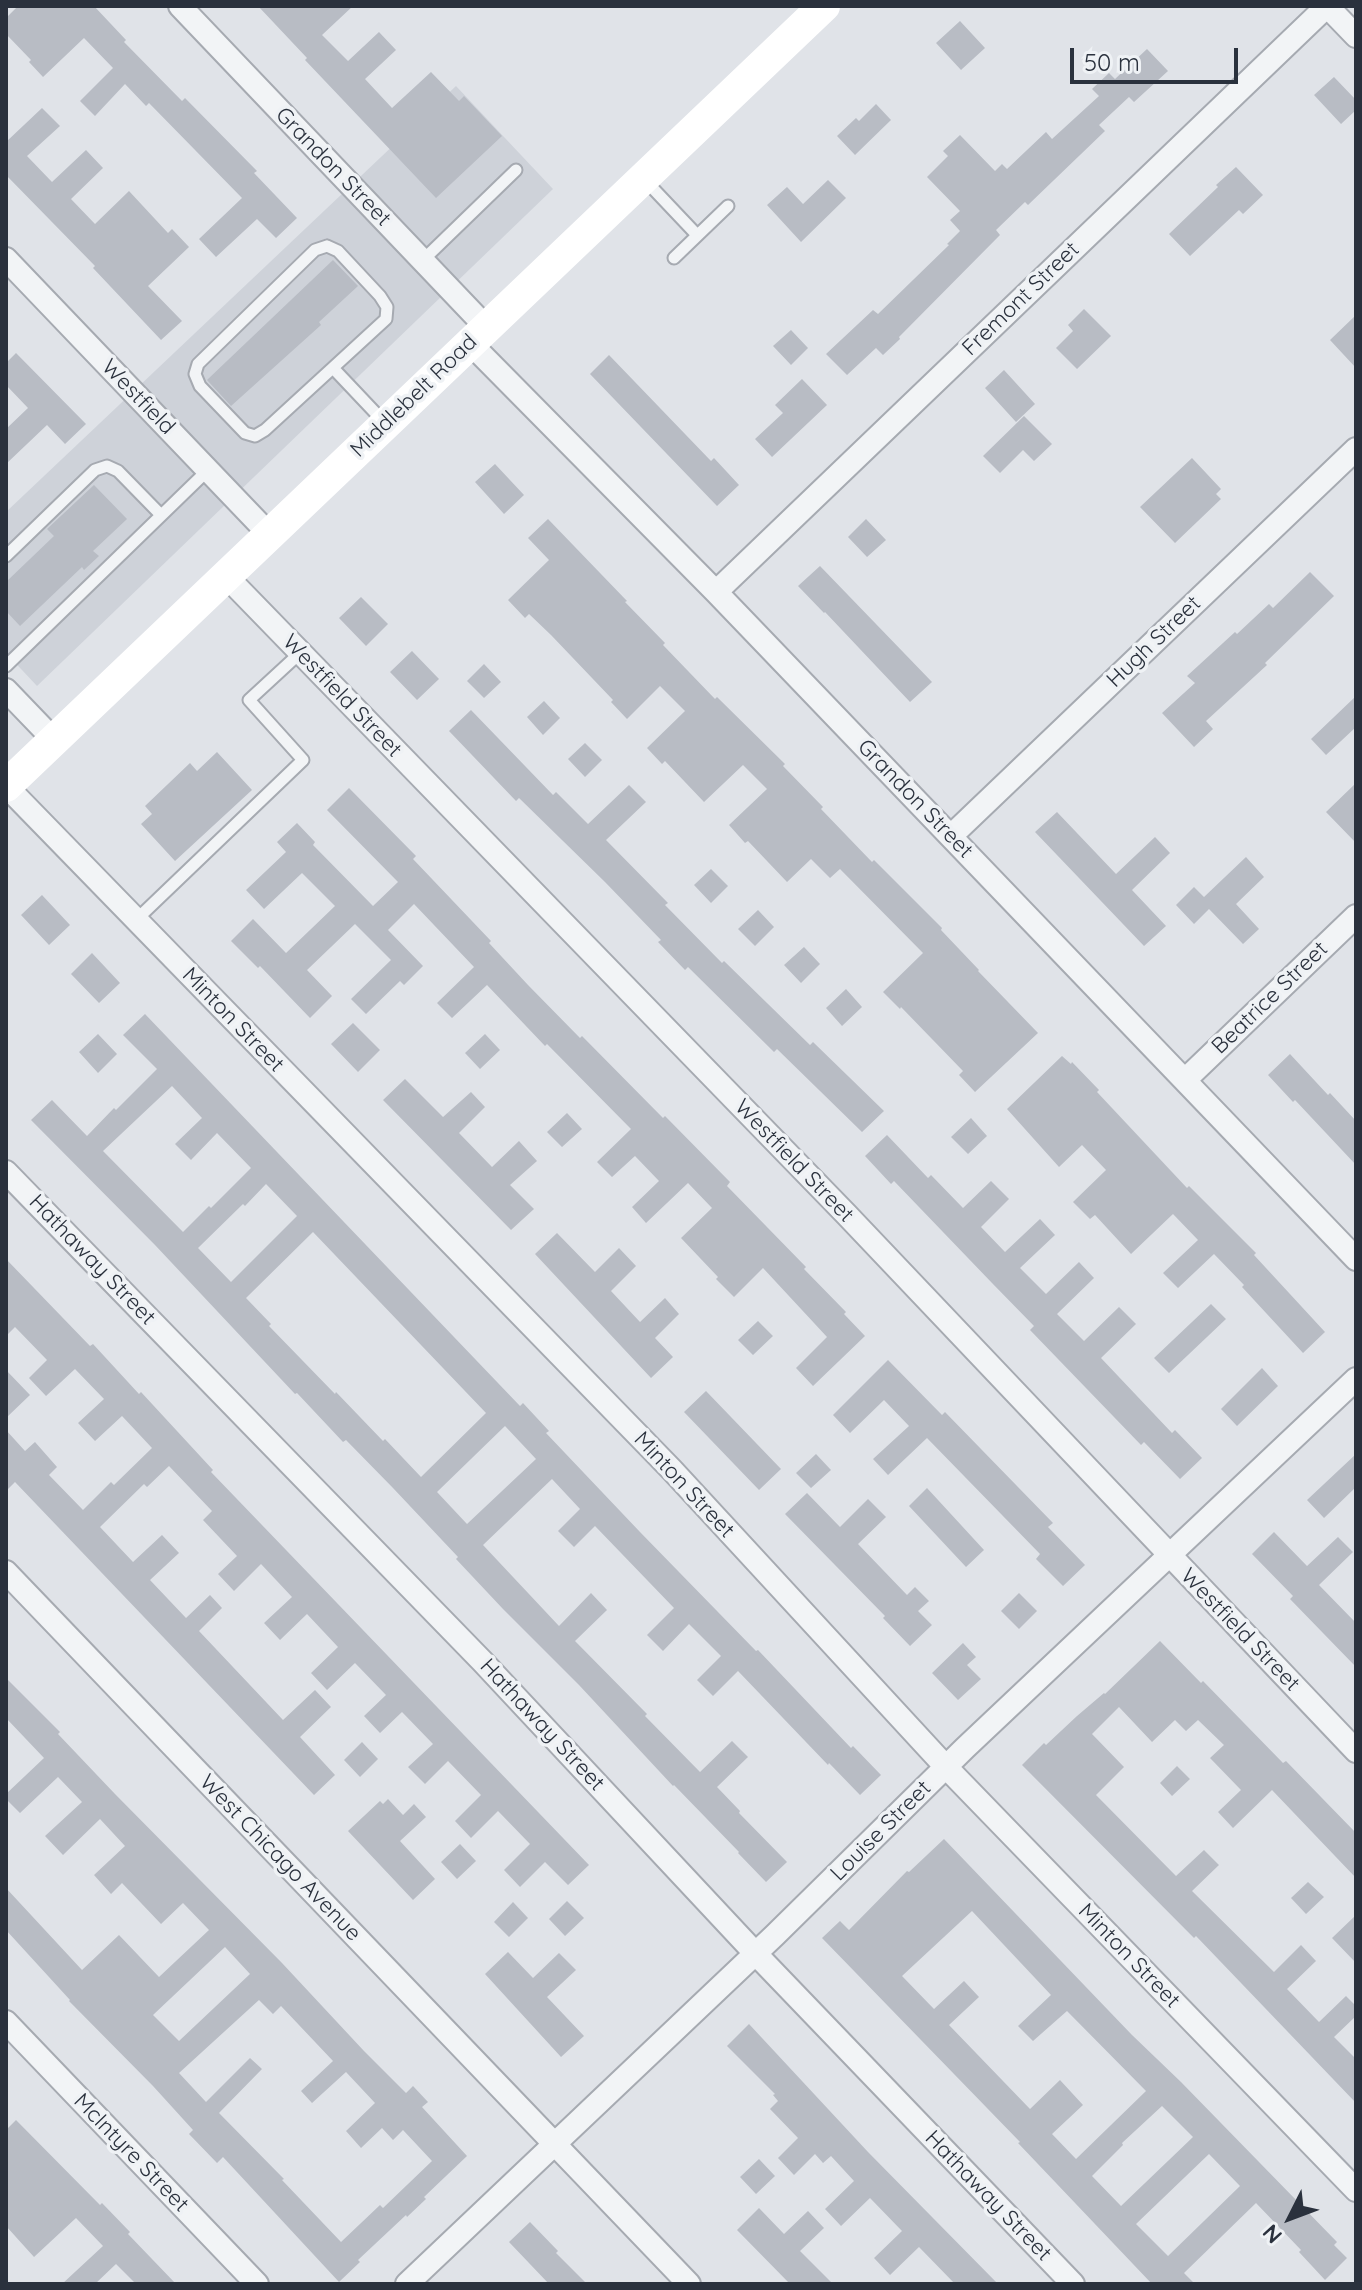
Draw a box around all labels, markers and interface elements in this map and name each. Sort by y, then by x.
scale bar [1074,32,1242,82]
text: 50 m [1084,47,1140,77]
street label: Grandon Street [270,102,396,232]
street label: Fremont Street [957,237,1085,361]
street label: Middlebelt Road [345,329,483,463]
street label: Westfield [96,354,180,440]
street label: Hugh Street [1101,591,1207,693]
street label: Westfield Street [277,629,407,763]
street label: Grandon Street [852,734,978,864]
street label: Beatrice Street [1207,936,1333,1060]
street label: Minton Street [177,962,289,1078]
street label: Westfield Street [729,1094,859,1228]
street label: Hathaway Street [23,1189,161,1331]
street label: Minton Street [628,1427,740,1543]
street label: Westfield Street [1175,1563,1305,1697]
street label: Hathaway Street [474,1653,610,1797]
street label: West Chicago Avenue [194,1769,366,1947]
street label: Louise Street [825,1775,937,1887]
street label: Minton Street [1073,1898,1185,2014]
street label: McIntyre Street [68,2088,194,2218]
street label: Hathaway Street [919,2125,1057,2267]
north arrow [1250,2178,1330,2258]
text: N [1256,2219,1288,2249]

